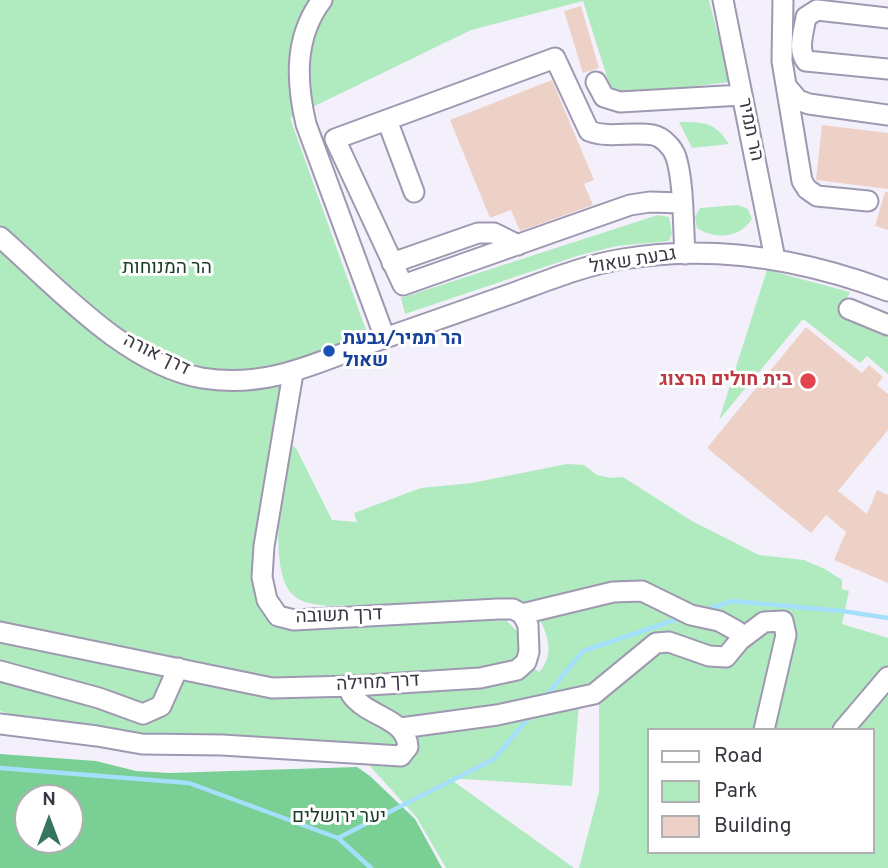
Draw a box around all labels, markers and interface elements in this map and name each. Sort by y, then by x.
street label: הר תמיר [731,96,767,164]
street label: גבעת שאול [588,244,678,280]
park label: הר המנוחות [122,258,212,280]
place label: הר תמיר/גבעת שאול [343,329,462,373]
street label: דרך אורה [119,330,193,382]
marker: הר תמיר/גבעת שאול [321,343,337,359]
place label: בית חולים הרצוג [660,370,792,392]
marker: בית חולים הרצוג [798,371,818,391]
street label: דרך תשובה [295,604,383,630]
street label: דרך מחילה [336,670,420,698]
legend [646,728,874,854]
text: Road [714,743,763,770]
text: Park [714,778,757,805]
north arrow [14,784,84,854]
text: N [42,788,56,812]
park label: יער ירושלים [292,807,386,829]
text: Building [714,813,792,840]

